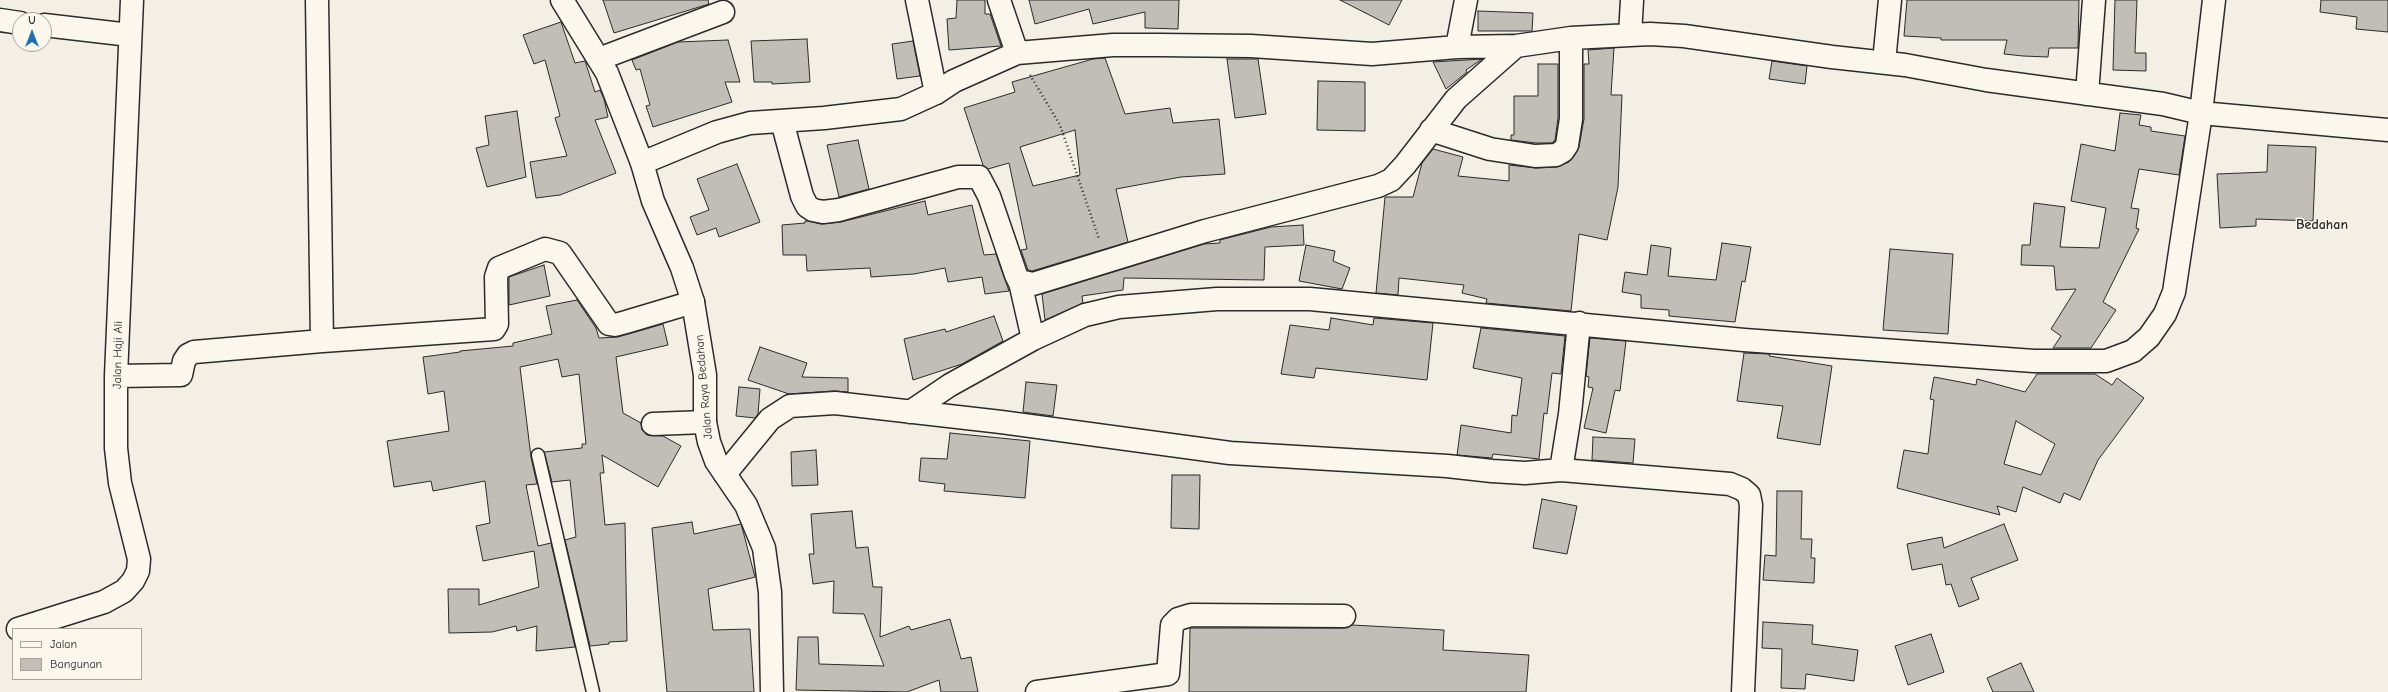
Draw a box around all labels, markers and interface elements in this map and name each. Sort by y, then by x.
north arrow [12,12,52,52]
text: U [28,14,36,27]
district label: Bedahan [2296,217,2348,233]
street label: Jalan Haji Ali [110,321,126,389]
street label: Jalan Raya Bedahan [692,334,716,440]
legend [12,628,142,680]
text: Jalan [50,637,77,651]
text: Bangunan [50,657,102,671]

